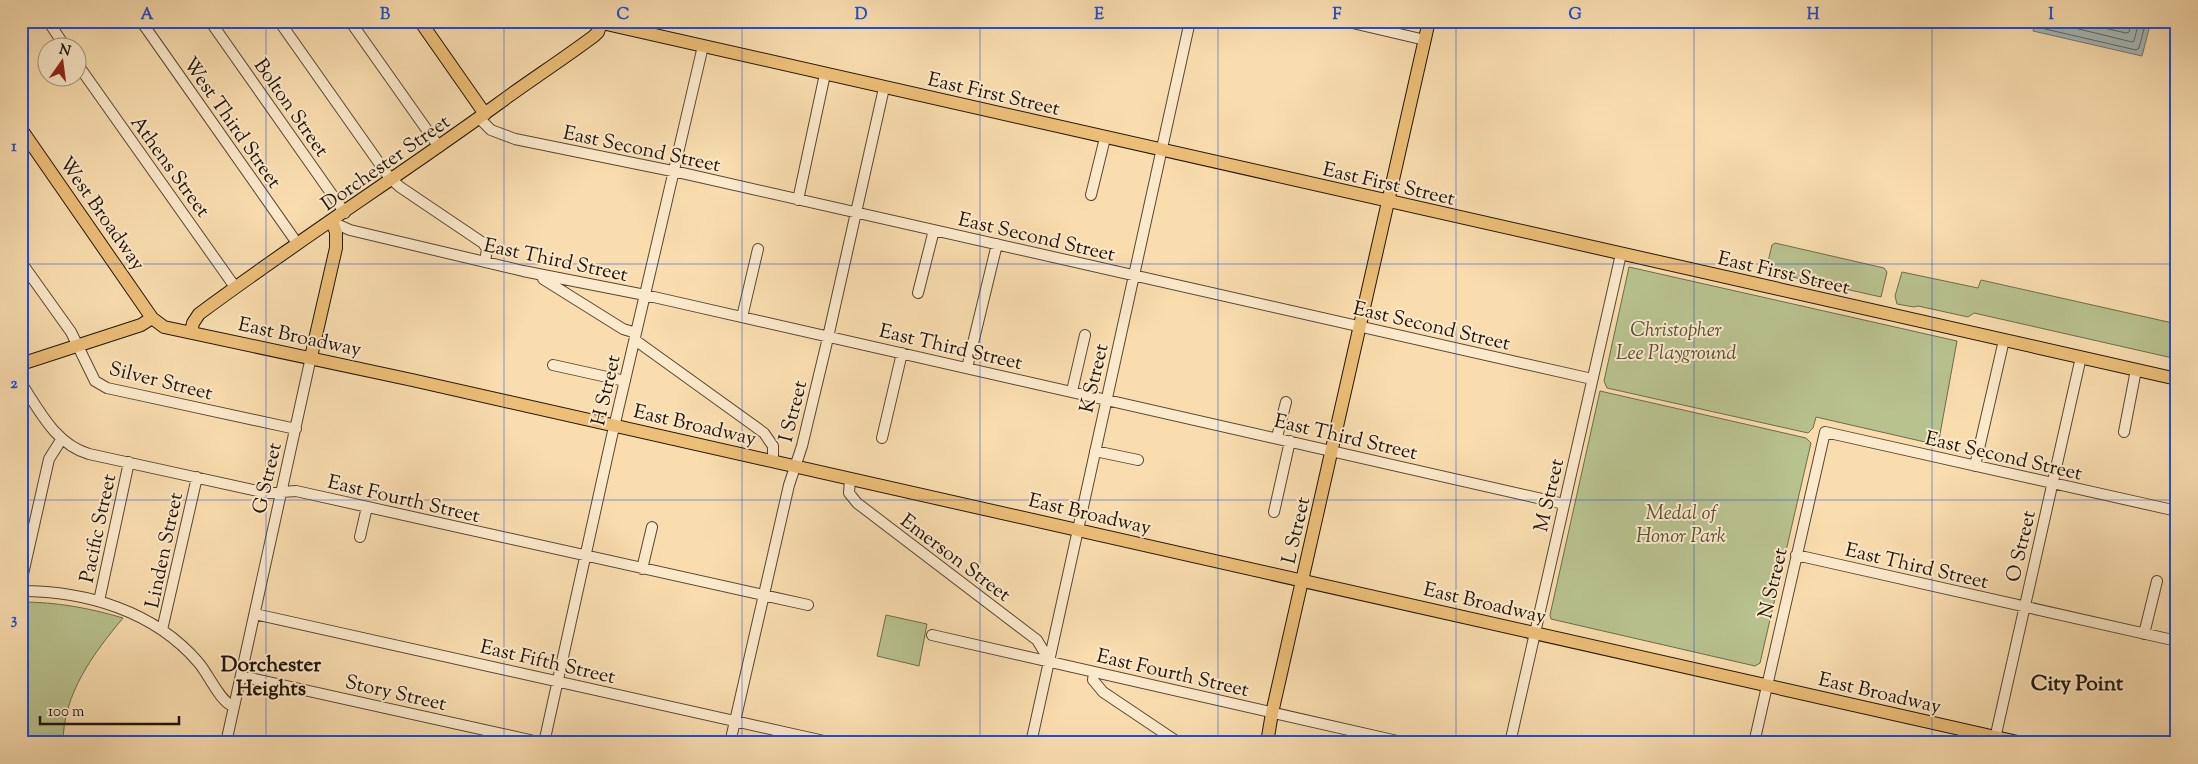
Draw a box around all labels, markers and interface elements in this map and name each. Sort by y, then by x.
text: A [141,4,154,27]
text: B [380,4,390,27]
text: C [617,4,630,27]
text: D [855,4,868,27]
text: E [1094,4,1104,27]
text: F [1333,4,1342,27]
text: G [1568,4,1582,27]
text: H [1807,4,1820,27]
text: I [2048,4,2054,27]
north arrow [38,38,88,88]
text: N [57,40,73,62]
street label: West Third Street [175,52,287,195]
street label: Bolton Street [245,53,335,164]
street label: East First Street [925,66,1062,125]
street label: Dorchester Street [316,109,457,219]
street label: Athens Street [122,111,216,224]
street label: East Second Street [560,120,723,181]
text: 1 [11,136,17,159]
street label: West Broadway [51,151,151,277]
street label: East First Street [1320,156,1457,215]
street label: East Second Street [955,206,1118,271]
street label: East Third Street [481,232,630,291]
street label: East First Street [1715,245,1852,304]
street label: East Second Street [1350,295,1513,360]
street label: East Broadway [235,311,364,366]
park label: Christopher Lee Playground [1616,317,1736,369]
street label: East Third Street [876,318,1025,379]
street label: K Street [1073,341,1118,416]
street label: H Street [585,352,630,429]
street label: Silver Street [106,356,215,409]
text: 2 [10,373,18,396]
street label: I Street [773,378,816,445]
street label: East Broadway [630,398,759,455]
street label: East Third Street [1271,408,1420,469]
street label: East Second Street [1922,425,2085,490]
street label: G Street [246,440,291,517]
street label: M Street [1528,456,1573,535]
street label: East Fourth Street [324,469,483,532]
street label: Pacific Street [74,471,125,586]
street label: East Broadway [1025,487,1154,544]
street label: Linden Street [139,490,192,611]
street label: L Street [1276,494,1319,567]
park label: Medal of Honor Park [1636,500,1726,552]
street label: Emerson Street [893,508,1016,610]
street label: O Street [2000,508,2045,585]
street label: East Third Street [1842,537,1991,598]
street label: N Street [1752,545,1797,622]
street label: East Broadway [1420,576,1549,633]
text: 3 [11,609,18,632]
street label: East Fifth Street [477,634,618,693]
street label: East Fourth Street [1093,643,1252,706]
district label: Dorchester Heights [221,651,321,705]
street label: East Broadway [1815,666,1944,723]
street label: Story Street [342,669,449,720]
district label: City Point [2031,670,2124,700]
scale bar [40,694,179,726]
text: 100 m [48,702,85,723]

